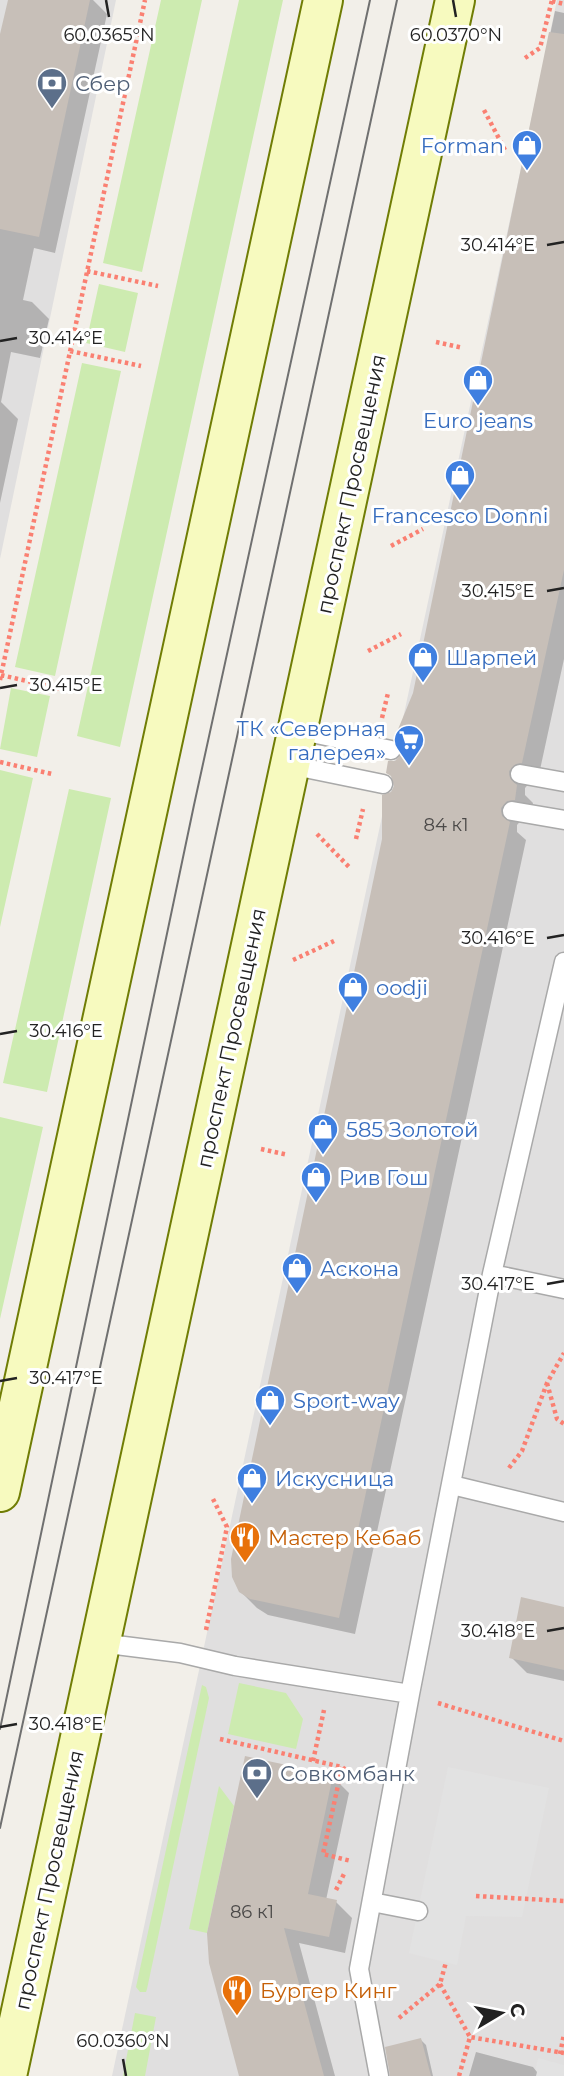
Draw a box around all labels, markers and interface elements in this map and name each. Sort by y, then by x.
text: 60.0365°N [63,24,155,46]
text: 60.0370°N [410,24,502,46]
bank icon: Сбер [35,66,69,110]
place label: Сбер [75,71,131,96]
shop icon: Forman [510,128,544,172]
place label: Forman [421,133,504,158]
text: 30.414°E [461,234,535,256]
text: 30.414°E [29,327,103,349]
street label: проспект Просвещения [311,352,391,616]
shop icon: Euro jeans [461,363,495,407]
place label: Euro jeans [423,408,533,433]
shop icon: Francesco Donni [443,458,477,502]
place label: Francesco Donni [372,503,548,528]
text: 30.415°E [462,580,534,602]
shop icon: Шарпей [406,640,440,684]
place label: Шарпей [446,645,537,670]
text: 30.415°E [30,674,102,696]
place label: ТК «Северная галерея» [237,716,386,765]
supermarket icon: ТК «Северная галерея» [392,723,426,767]
house number: 84 к1 [423,814,469,836]
street label: проспект Просвещения [191,906,271,1170]
text: 30.416°E [461,927,535,949]
shop icon: oodji [336,970,370,1014]
place label: oodji [376,975,428,1000]
text: 30.416°E [29,1020,103,1042]
shop icon: 585 Золотой [306,1112,340,1156]
place label: 585 Золотой [346,1117,478,1142]
shop icon: Рив Гош [299,1160,333,1204]
place label: Рив Гош [339,1165,428,1190]
shop icon: Аскона [280,1251,314,1295]
place label: Аскона [320,1256,399,1281]
text: 30.417°E [461,1273,535,1295]
text: 30.417°E [29,1367,103,1389]
shop icon: Sport-way [253,1383,287,1427]
place label: Sport-way [293,1388,400,1413]
shop icon: Искусница [235,1461,269,1505]
place label: Искусница [275,1466,394,1491]
restaurant icon: Мастер Кебаб [228,1520,262,1564]
place label: Мастер Кебаб [268,1525,421,1550]
text: 30.418°E [461,1620,535,1642]
text: 30.418°E [29,1713,103,1735]
street label: проспект Просвещения [9,1748,89,2012]
bank icon: Совкомбанк [240,1756,274,1800]
place label: Совкомбанк [280,1761,415,1786]
house number: 86 к1 [230,1901,274,1923]
restaurant icon: Бургер Кинг [220,1973,254,2017]
place label: Бургер Кинг [260,1978,397,2003]
north arrow [466,1978,536,2048]
text: С [505,2001,530,2019]
text: 60.0360°N [76,2030,170,2052]

